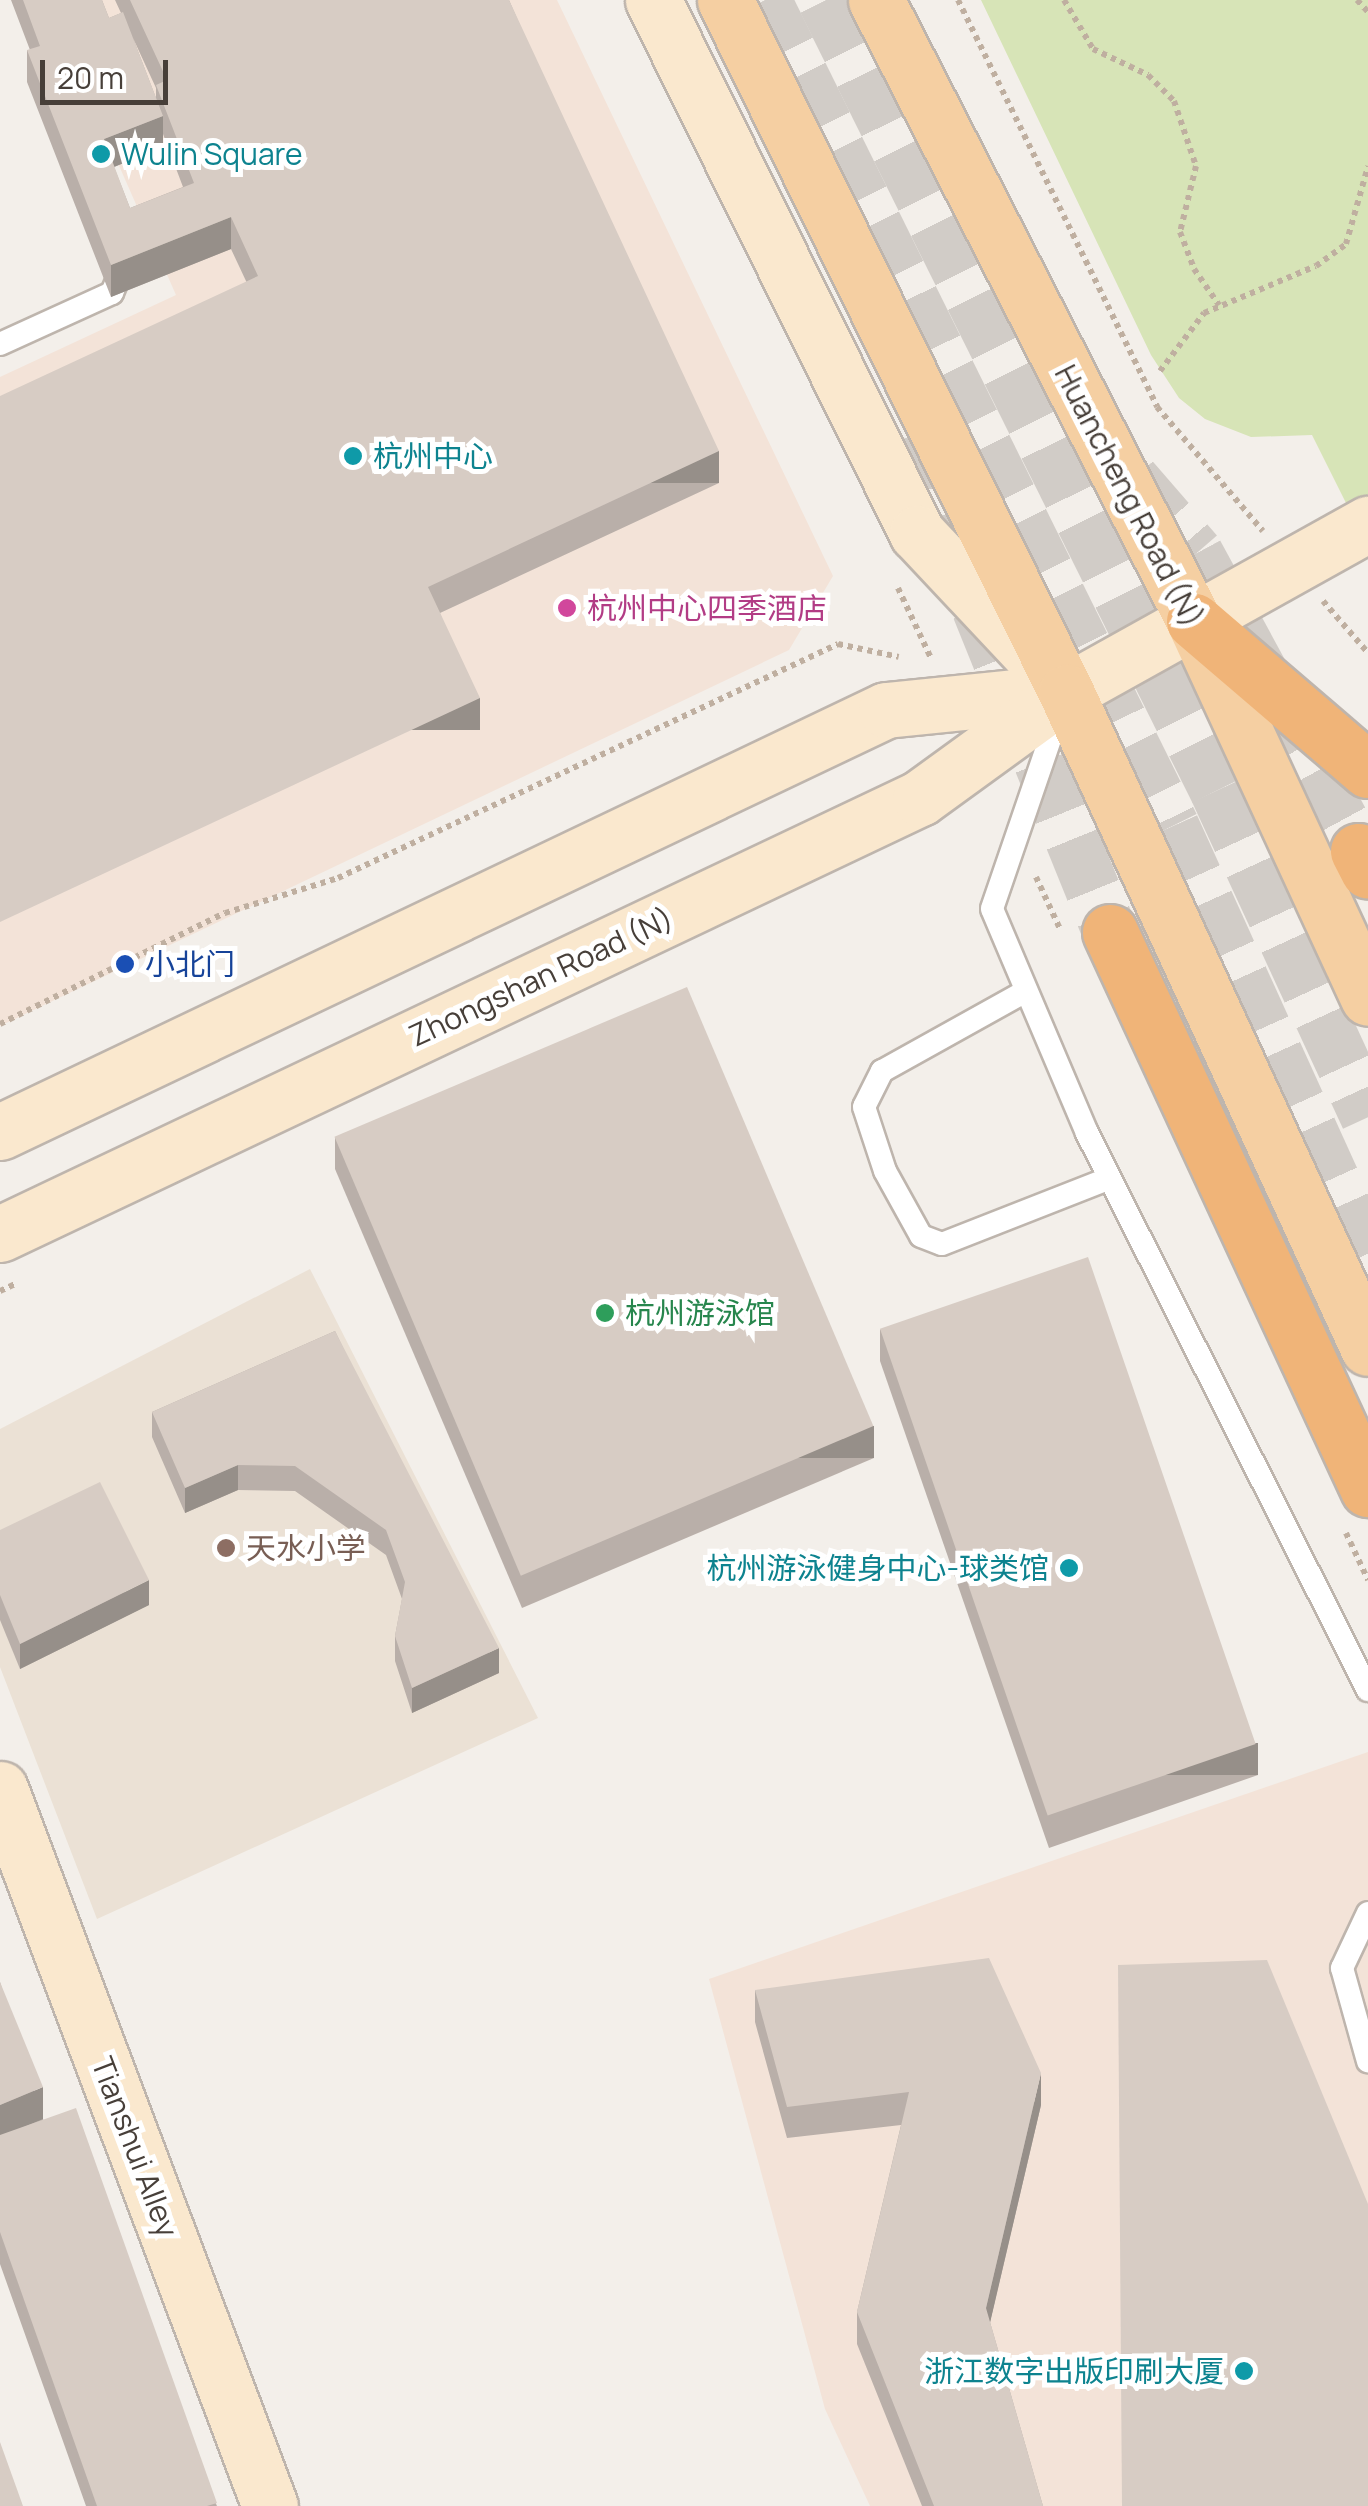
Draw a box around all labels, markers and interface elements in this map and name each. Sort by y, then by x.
scale bar [45,40,172,102]
text: 20 m [57,57,124,98]
place label: Wulin Square [121,136,303,172]
marker: Wulin Square [90,143,112,165]
street label: Huancheng Road (N) [1047,359,1211,633]
place label: 杭州中心 [373,438,493,474]
marker: 杭州中心 [342,445,364,467]
place label: 杭州中心四季酒店 [587,590,827,626]
marker: 杭州中心四季酒店 [556,597,578,619]
street label: Zhongshan Road (N) [403,900,679,1054]
place label: 小北门 [145,946,235,982]
marker: 小北门 [114,953,136,975]
place label: 杭州游泳馆 [625,1295,775,1331]
marker: 杭州游泳馆 [594,1302,616,1324]
place label: 天水小学 [246,1530,366,1566]
marker: 天水小学 [215,1537,237,1559]
place label: 杭州游泳健身中心-球类馆 [706,1550,1049,1586]
marker: 杭州游泳健身中心-球类馆 [1058,1557,1080,1579]
street label: Tianshui Alley [84,2052,186,2242]
place label: 浙江数字出版印刷大厦 [924,2353,1224,2389]
marker: 浙江数字出版印刷大厦 [1233,2360,1255,2382]

